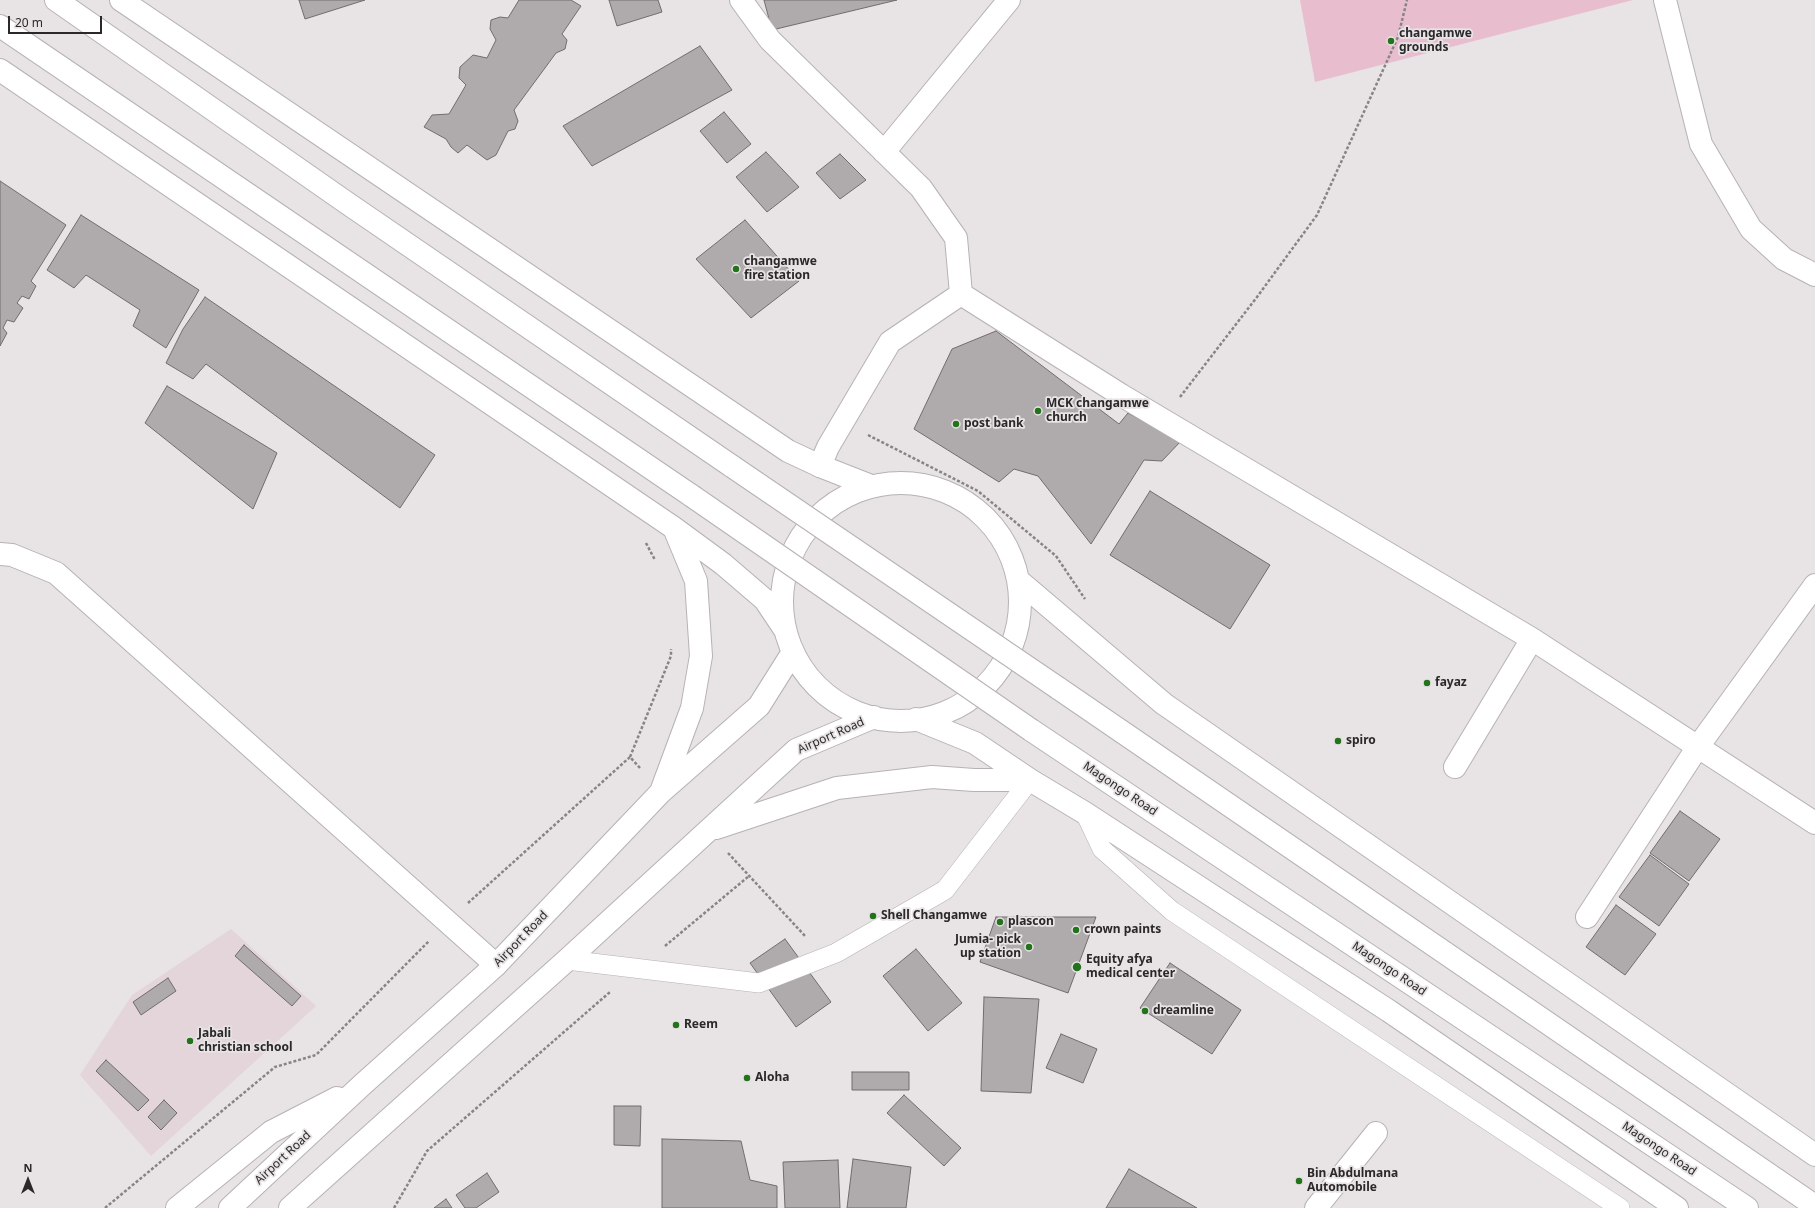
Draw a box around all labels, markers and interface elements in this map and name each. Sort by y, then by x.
scale bar [10,8,104,34]
text: 20 m [15,14,43,31]
place label: changamwe grounds [1399,27,1472,55]
marker: changamwe grounds [1386,36,1396,46]
place label: changamwe fire station [744,255,817,283]
marker: changamwe fire station [731,264,741,274]
place label: MCK changamwe church [1046,397,1149,425]
marker: MCK changamwe church [1033,406,1043,416]
place label: post bank [964,417,1023,431]
marker: post bank [951,419,961,429]
place label: fayaz [1435,676,1467,690]
marker: fayaz [1422,678,1432,688]
street label: Airport Road [795,715,867,757]
place label: spiro [1346,734,1376,748]
marker: spiro [1333,736,1343,746]
street label: Magongo Road [1080,759,1160,819]
street label: Airport Road [491,908,551,970]
place label: Shell Changamwe [881,909,987,923]
marker: Shell Changamwe [868,911,878,921]
place label: plascon [1008,915,1054,929]
marker: plascon [995,917,1005,927]
place label: crown paints [1084,923,1161,937]
marker: crown paints [1071,925,1081,935]
place label: Jumia- pick up station [955,933,1021,961]
street label: Magongo Road [1349,939,1429,999]
marker: Jumia- pick up station [1024,942,1034,952]
place label: Equity afya medical center [1086,953,1175,981]
marker: Equity afya medical center [1071,961,1083,973]
place label: dreamline [1153,1004,1214,1018]
marker: dreamline [1140,1006,1150,1016]
place label: Reem [684,1018,718,1032]
marker: Reem [671,1020,681,1030]
place label: Jabali christian school [198,1027,292,1055]
marker: Jabali christian school [185,1036,195,1046]
place label: Aloha [755,1071,789,1085]
marker: Aloha [742,1073,752,1083]
street label: Magongo Road [1619,1119,1699,1179]
street label: Airport Road [252,1128,314,1188]
north arrow [8,1160,48,1200]
text: N [24,1160,32,1175]
place label: Bin Abdulmana Automobile [1307,1167,1398,1195]
marker: Bin Abdulmana Automobile [1294,1176,1304,1186]

